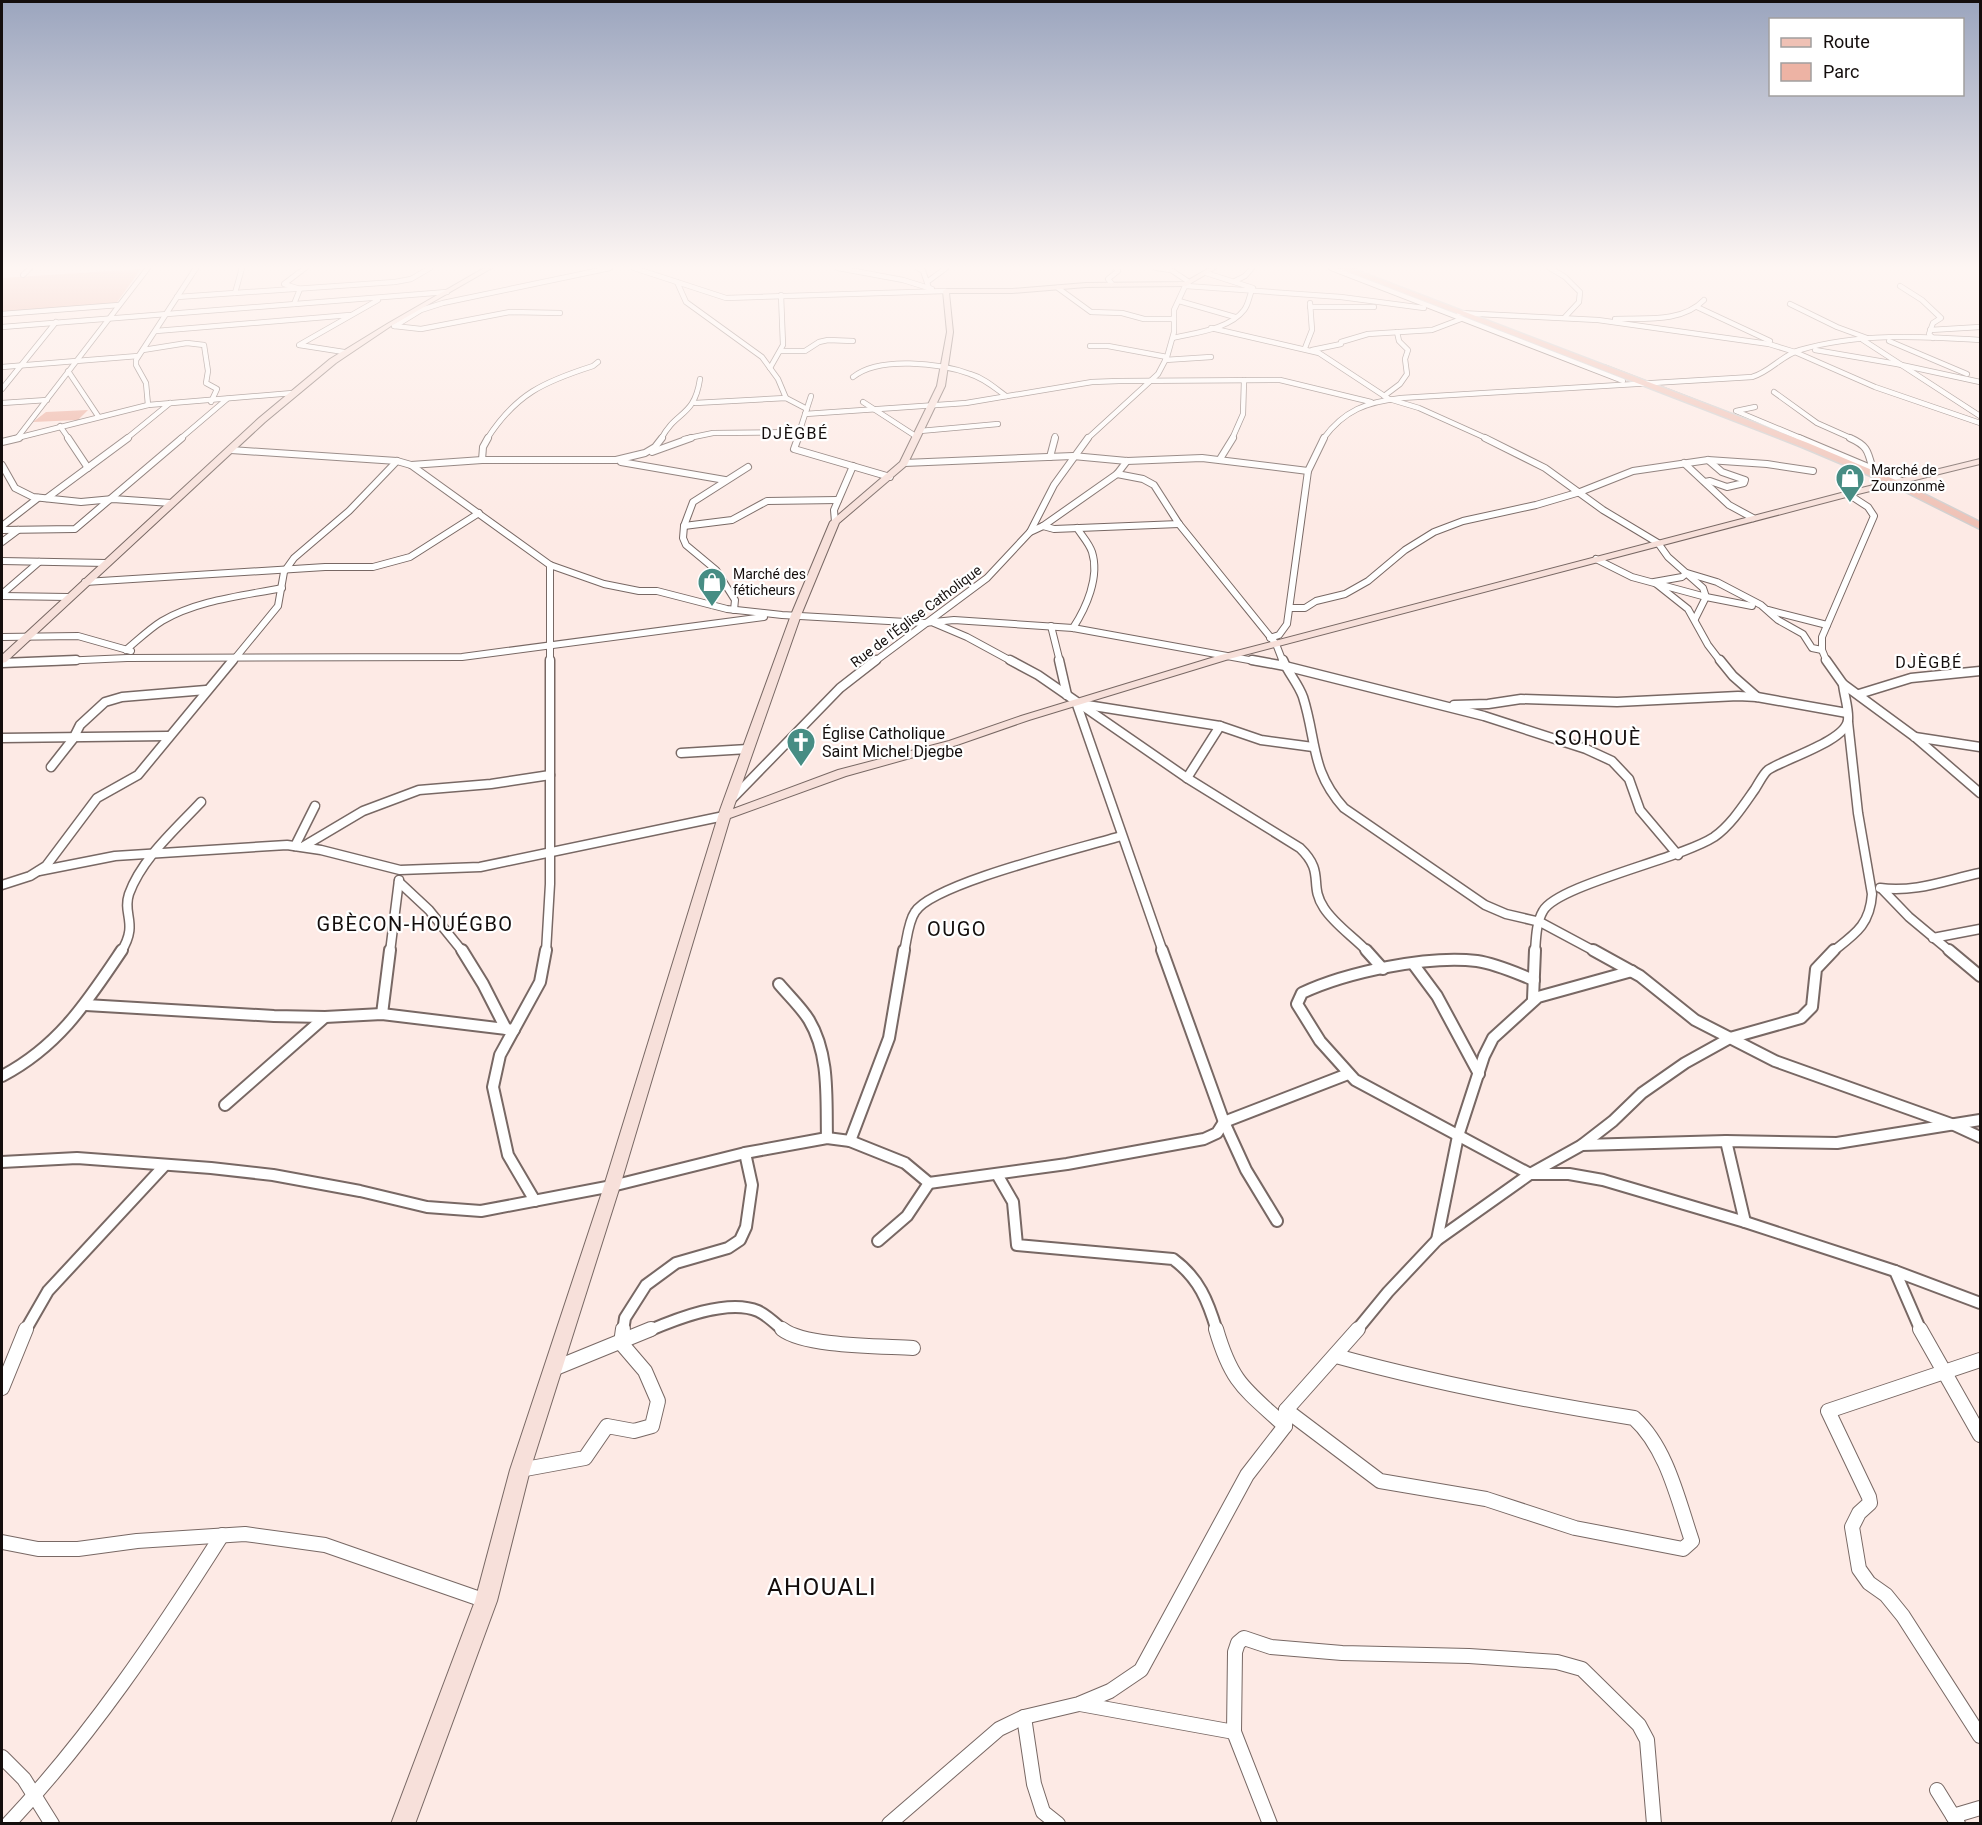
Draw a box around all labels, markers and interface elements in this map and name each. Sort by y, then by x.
legend [1769,18,1964,96]
text: Route [1823,31,1870,52]
text: Parc [1823,61,1859,82]
district label: DJÈGBÉ [761,424,829,443]
shop icon: Marché de Zounzonmè [1834,462,1866,504]
place label: Marché de Zounzonmè [1871,462,1945,494]
street label: Rue de l'Église Catholique [847,561,984,670]
shop icon: Marché des féticheurs [696,566,728,608]
place label: Marché des féticheurs [733,566,806,598]
district label: DJÈGBÉ [1895,653,1963,672]
place label: Église Catholique Saint Michel Djegbe [822,724,963,761]
church icon: Église Catholique Saint Michel Djegbe [785,726,817,768]
district label: SOHOUÈ [1555,726,1642,750]
district label: GBÈCON-HOUÉGBO [316,912,514,936]
district label: OUGO [927,917,987,941]
district label: AHOUALI [767,1573,877,1601]

